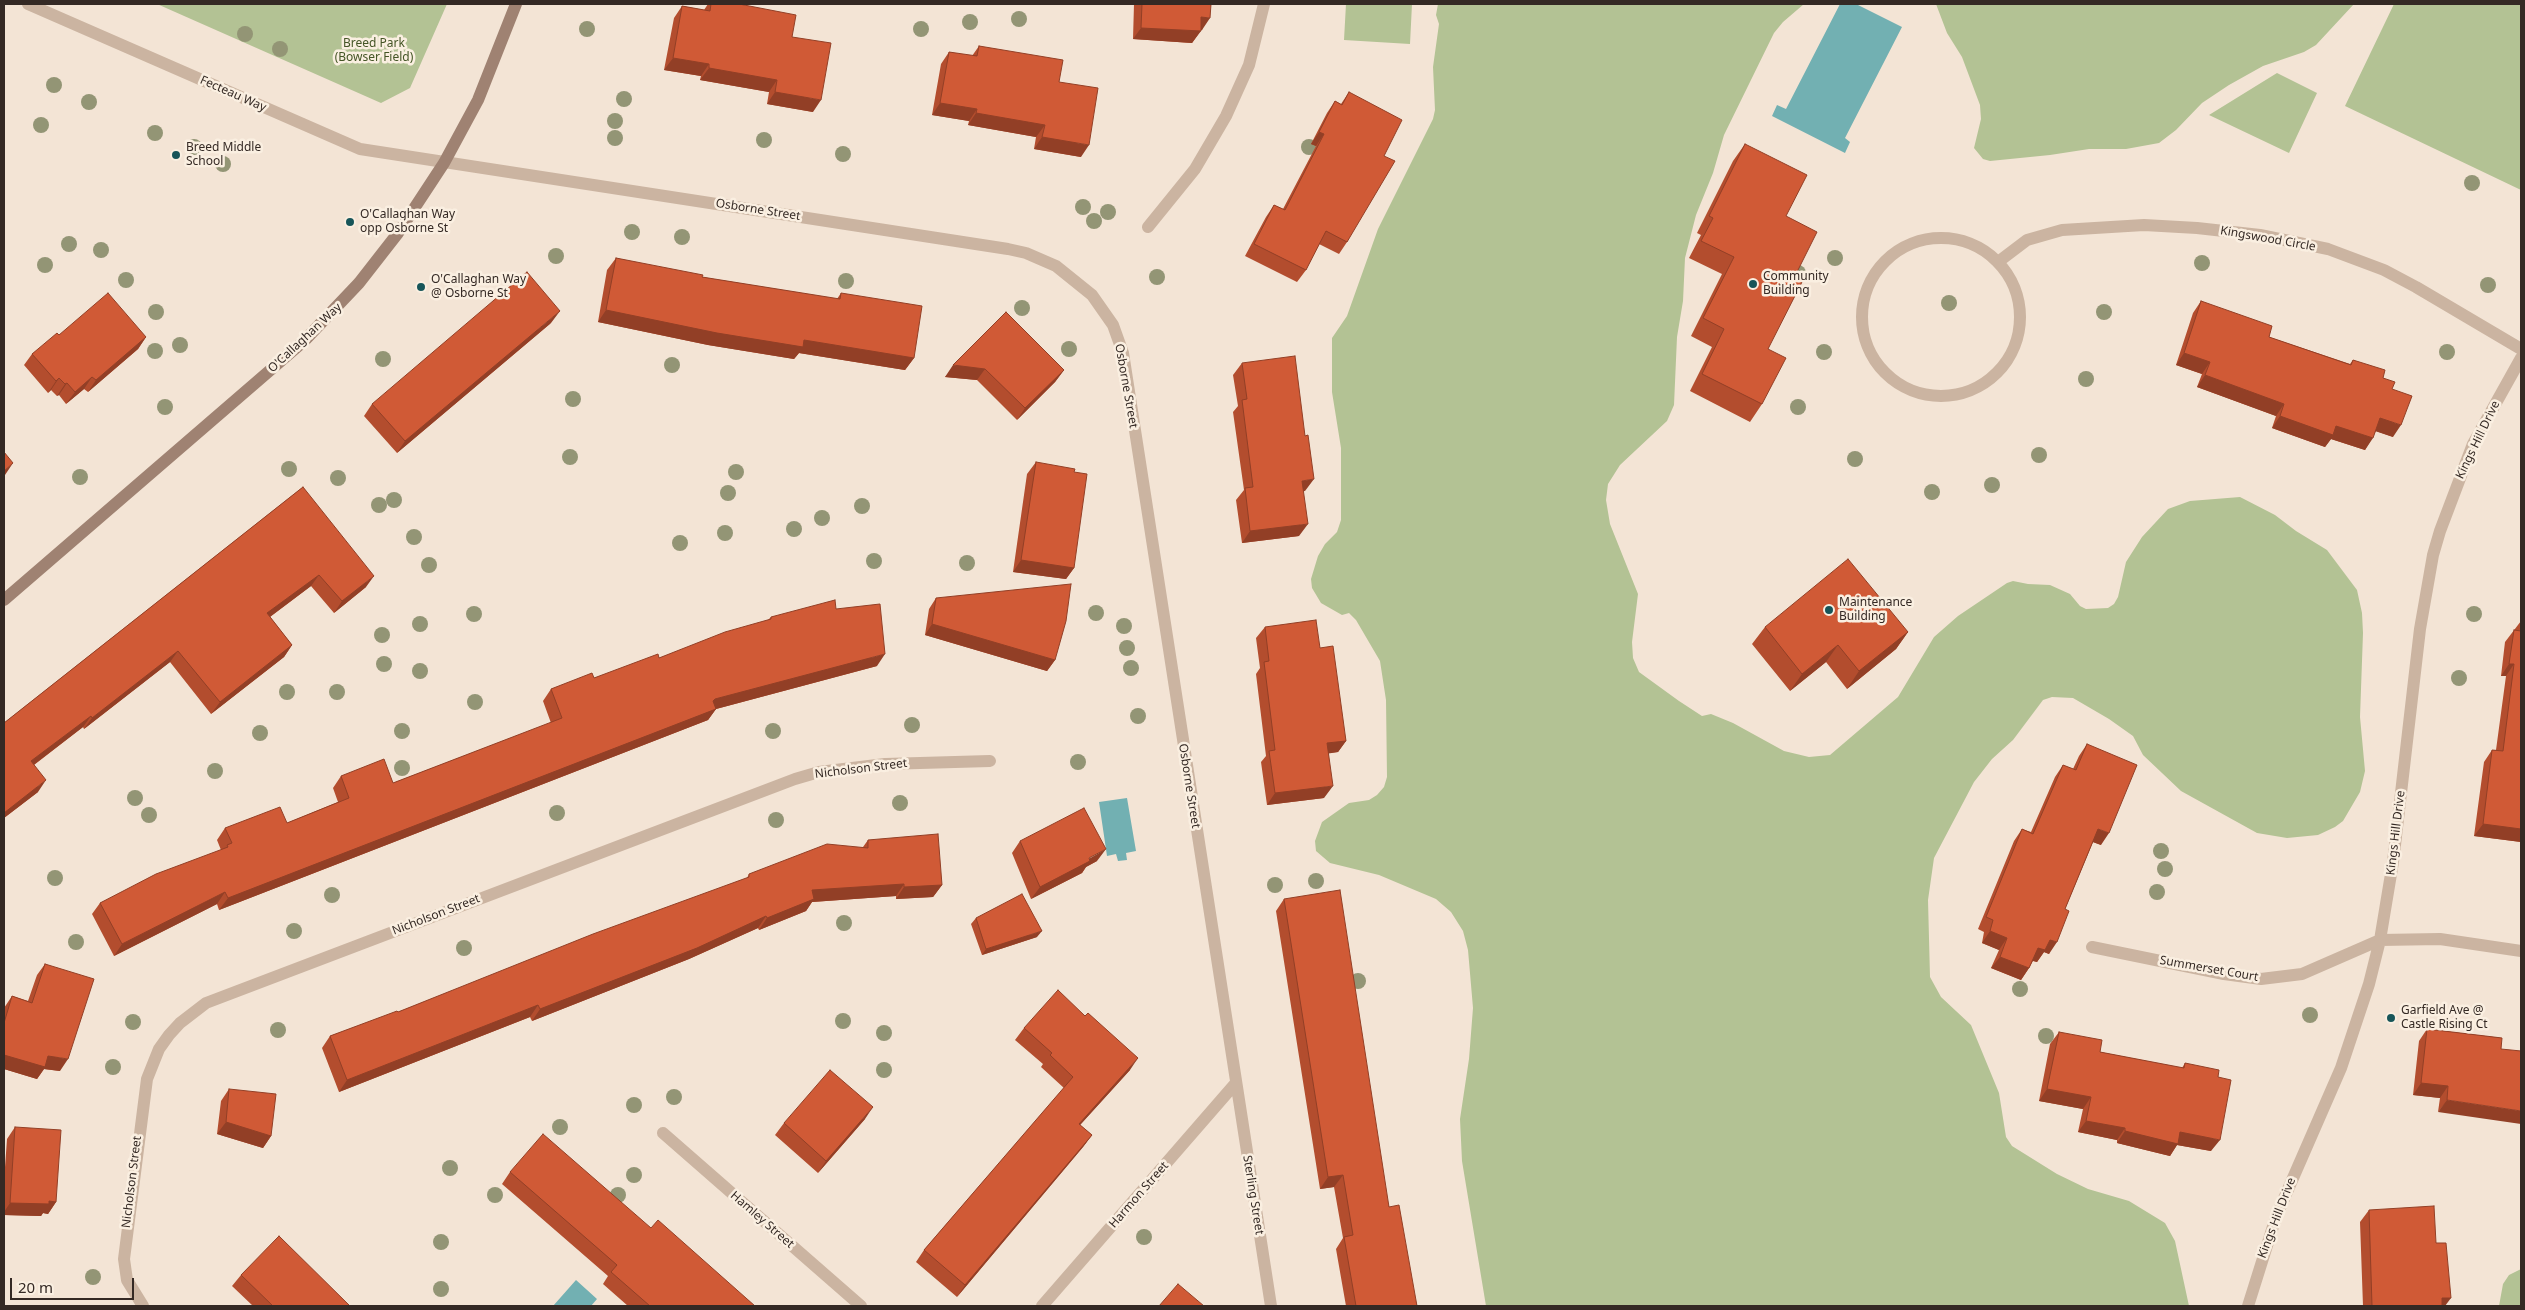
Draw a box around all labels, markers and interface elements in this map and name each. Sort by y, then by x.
park label: Breed Park (Bowser Field) [335,37,413,65]
street label: Fecteau Way [198,73,268,115]
place label: Breed Middle School [186,141,261,169]
marker: Breed Middle School [170,149,182,161]
street label: Osborne Street [715,196,801,224]
place label: O'Callaghan Way opp Osborne St [360,208,455,236]
marker: O'Callaghan Way opp Osborne St [344,216,356,228]
street label: Kingswood Circle [2219,224,2317,254]
place label: Community Building [1763,270,1829,298]
place label: O'Callaghan Way @ Osborne St [431,273,526,301]
marker: Community Building [1747,278,1759,290]
marker: O'Callaghan Way @ Osborne St [415,281,427,293]
street label: O'Callaghan Way [265,300,345,376]
street label: Osborne Street [1111,343,1141,429]
street label: Kings Hill Drive [2453,399,2503,481]
place label: Maintenance Building [1839,596,1912,624]
marker: Maintenance Building [1823,604,1835,616]
street label: Osborne Street [1175,743,1203,829]
street label: Nicholson Street [814,756,908,782]
street label: Kings Hill Drive [2384,790,2408,876]
street label: Nicholson Street [390,892,482,938]
street label: Summerset Court [2159,953,2259,985]
place label: Garfield Ave @ Castle Rising Ct [2401,1004,2488,1032]
marker: Garfield Ave @ Castle Rising Ct [2385,1012,2397,1024]
street label: Nicholson Street [119,1135,145,1229]
street label: Sterling Street [1240,1154,1266,1236]
street label: Harmon Street [1106,1159,1172,1231]
street label: Kings Hill Drive [2255,1176,2299,1260]
street label: Hamley Street [727,1189,797,1251]
scale bar [12,1268,136,1300]
text: 20 m [18,1277,53,1297]

